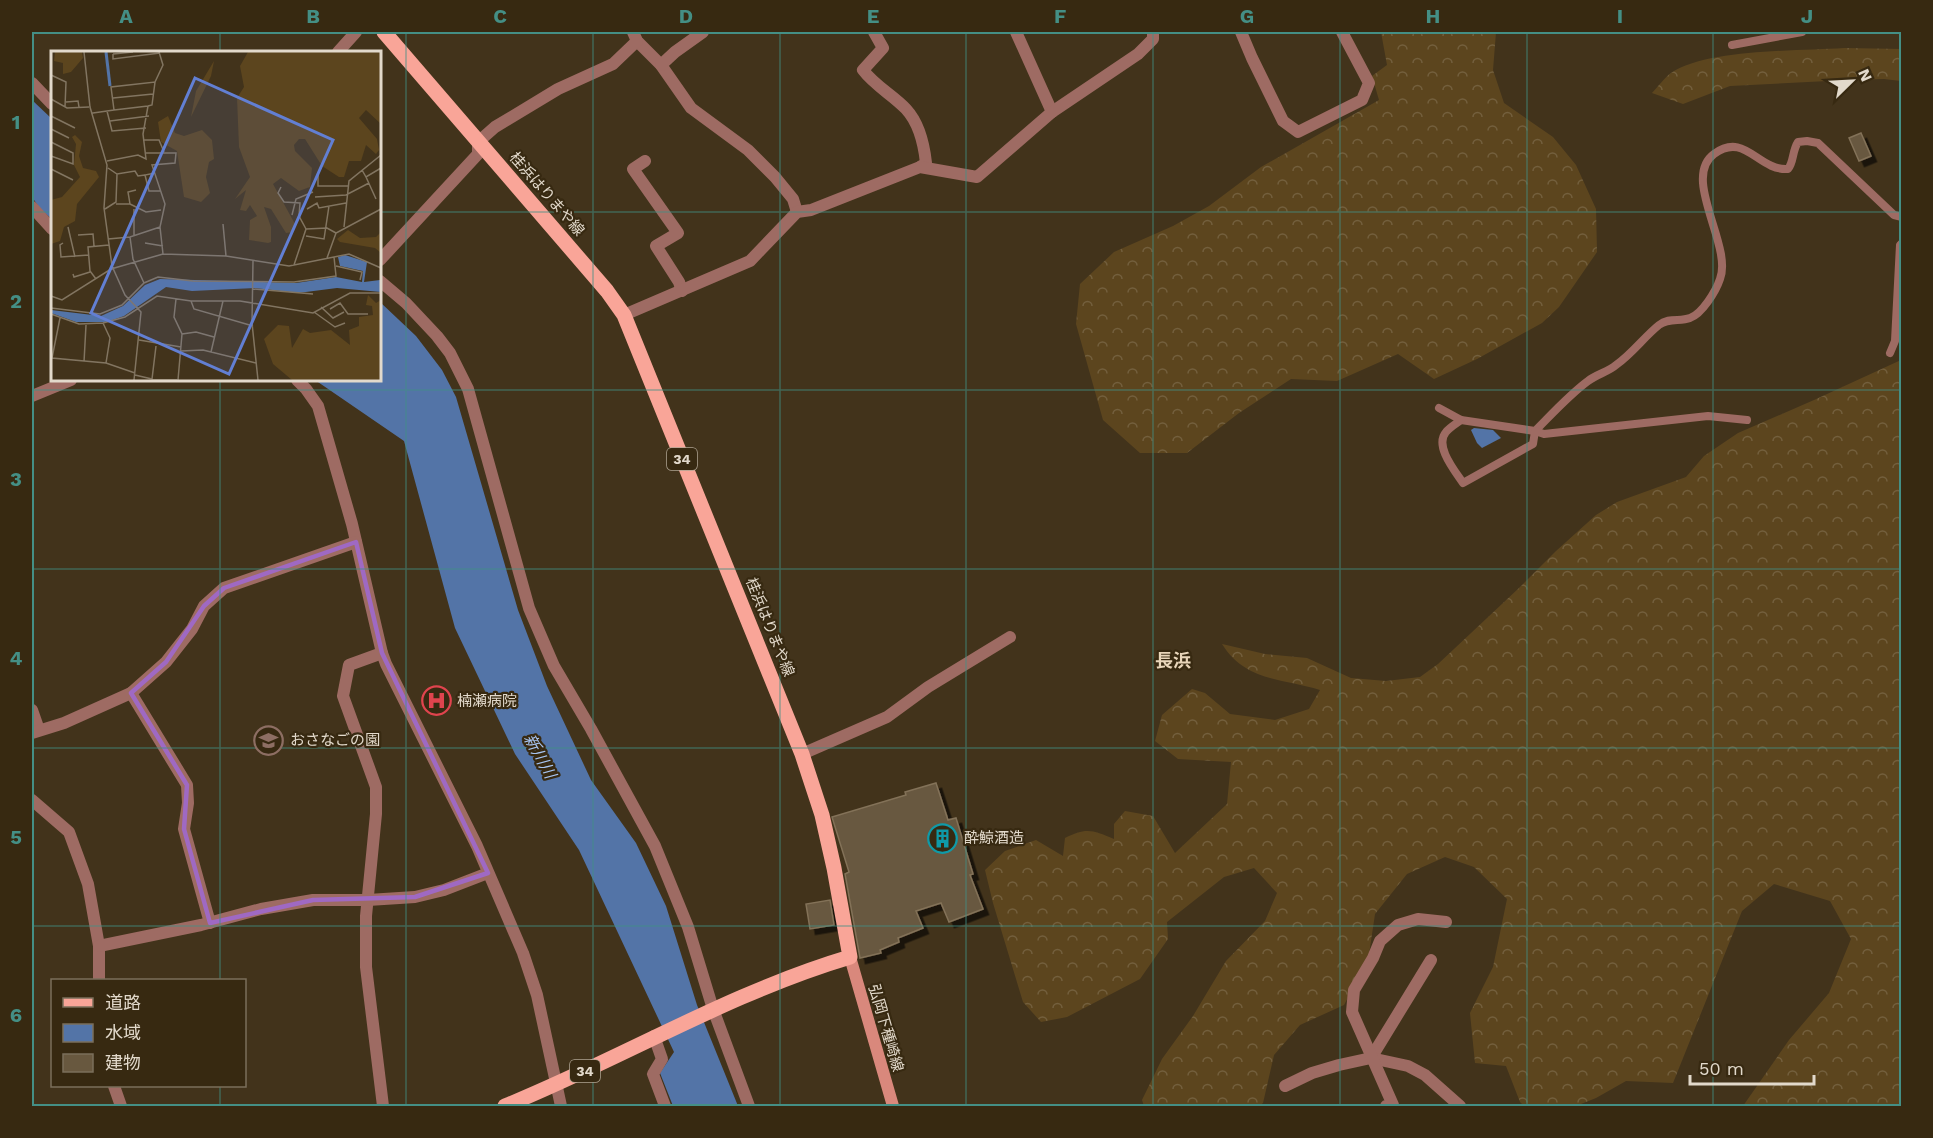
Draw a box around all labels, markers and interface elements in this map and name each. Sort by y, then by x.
text: A [119,4,133,28]
text: B [306,4,320,28]
text: C [493,4,507,28]
text: D [679,4,693,28]
text: E [867,4,879,28]
text: F [1054,4,1066,28]
text: G [1240,4,1254,28]
text: H [1426,4,1440,28]
text: I [1617,4,1623,28]
text: J [1801,4,1813,28]
inset map [51,51,381,381]
north arrow [1822,51,1882,111]
text: N [1854,66,1876,84]
text: 1 [12,110,20,134]
street label: 桂浜はりまや線 [506,148,588,240]
text: 2 [10,289,22,313]
road number: 34 [667,448,697,470]
text: 3 [10,467,22,491]
street label: 桂浜はりまや線 [742,575,798,679]
text: 4 [10,646,23,670]
district label: 長浜 [1155,650,1191,671]
hospital icon: 楠瀬病院 [420,685,452,717]
place label: 楠瀬病院 [457,692,517,710]
school or university icon: おさなごの園 [253,724,285,756]
water label: 新川川 [520,730,561,783]
place label: おさなごの園 [290,731,380,749]
building icon: 酔鯨酒造 [927,822,959,854]
text: 5 [10,825,22,849]
place label: 酔鯨酒造 [964,829,1024,847]
legend [51,979,246,1087]
street label: 弘岡下種崎線 [865,982,907,1074]
text: 道路 [105,992,141,1013]
text: 6 [10,1003,22,1027]
text: 水域 [105,1022,141,1043]
scale bar [1690,1048,1814,1086]
text: 建物 [105,1052,141,1073]
text: 50 m [1699,1058,1744,1079]
road number: 34 [570,1060,600,1082]

